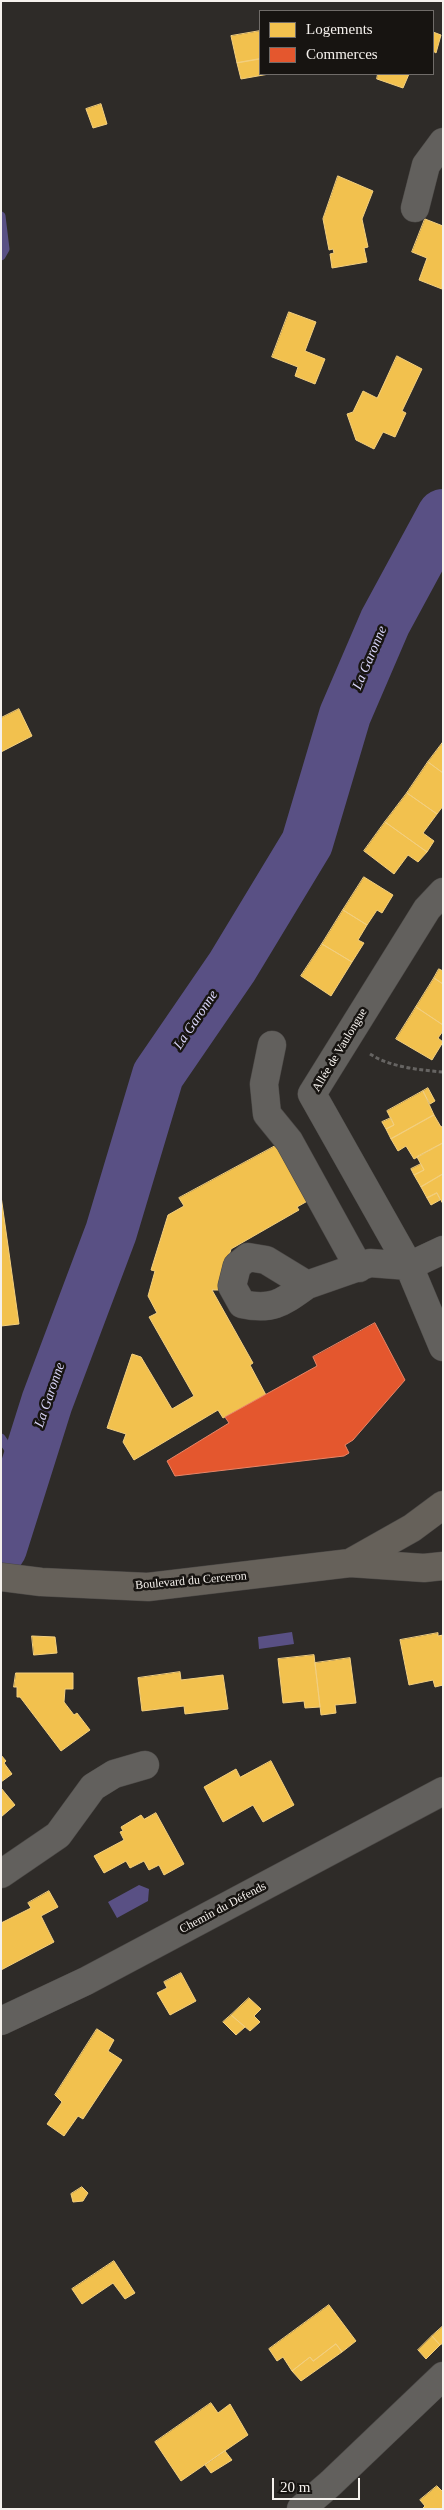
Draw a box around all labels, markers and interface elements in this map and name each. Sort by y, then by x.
legend [259,10,434,75]
text: Logements [306,21,373,37]
text: Commerces [306,46,378,62]
water label: La Garonne [349,624,391,692]
water label: La Garonne [170,987,222,1053]
street label: Allée de Vaulongue [309,1006,371,1094]
water label: La Garonne [31,1360,69,1430]
street label: Boulevard du Cerceron [135,1569,247,1593]
street label: Chemin du Défends [177,1879,269,1937]
scale bar [274,2468,362,2500]
text: 20 m [280,2479,310,2495]

